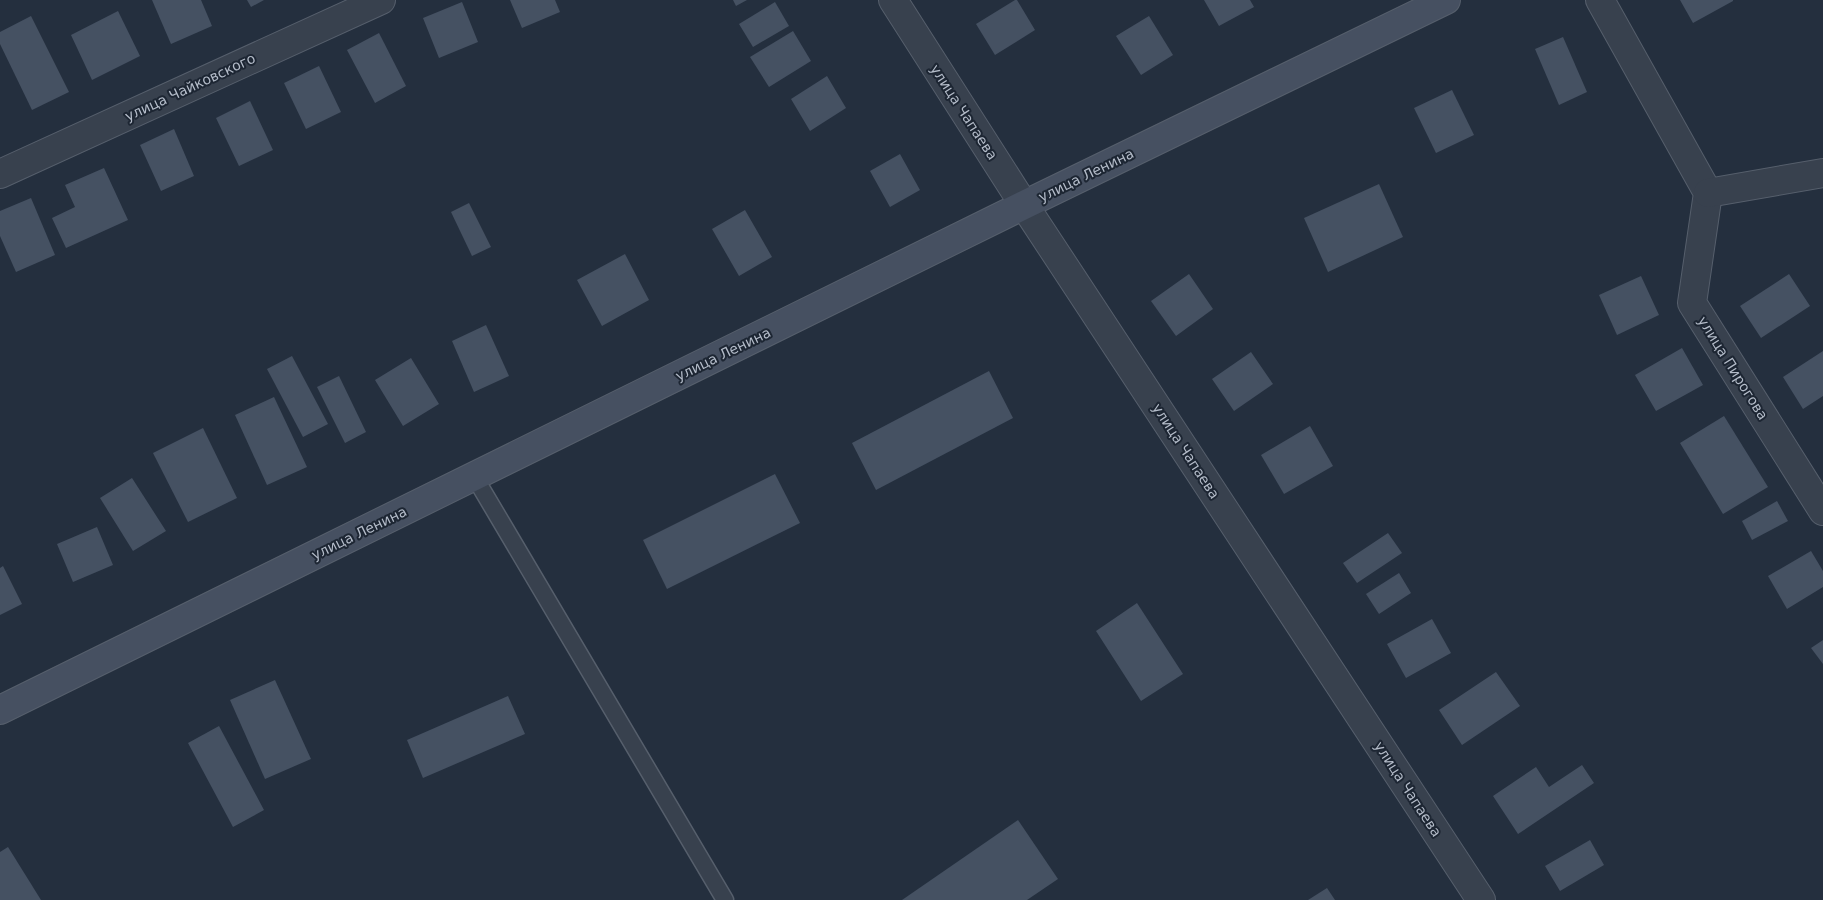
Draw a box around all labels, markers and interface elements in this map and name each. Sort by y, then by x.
street label: улица Чайковского [122,50,258,124]
street label: улица Чапаева [927,61,1001,163]
street label: улица Ленина [1036,145,1136,205]
street label: улица Пирогова [1695,313,1771,423]
street label: улица Ленина [673,324,773,384]
street label: улица Чапаева [1149,400,1223,502]
street label: улица Ленина [309,503,409,563]
street label: улица Чапаева [1371,738,1445,840]

